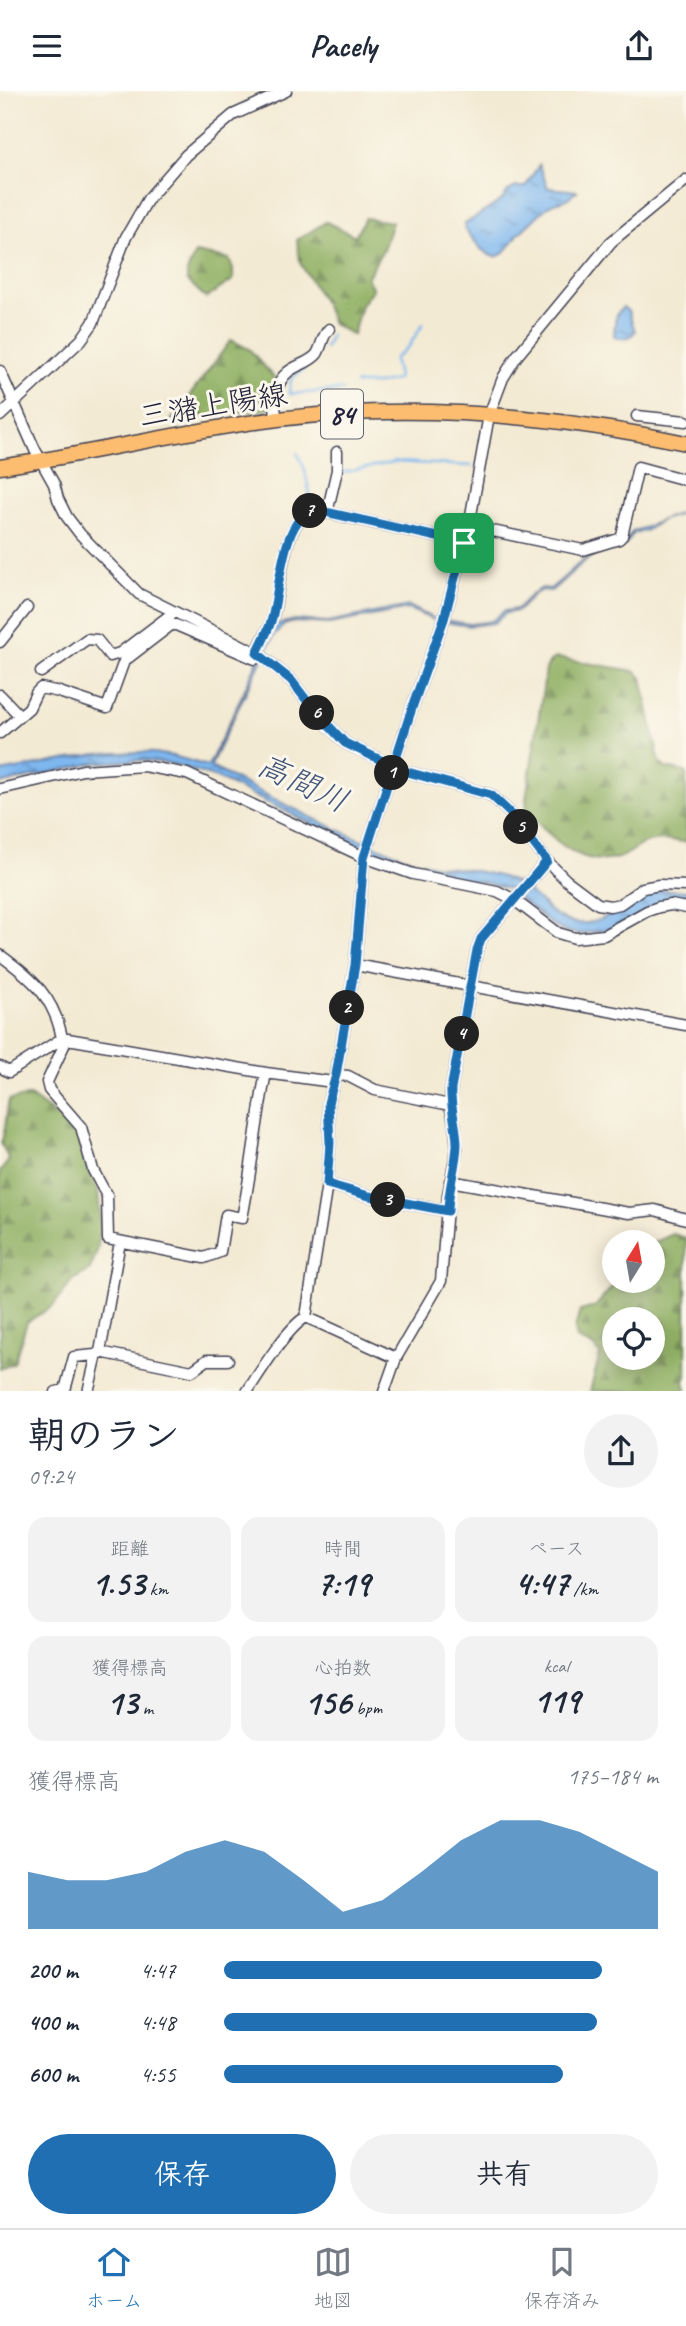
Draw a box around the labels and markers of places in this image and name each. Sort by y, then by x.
pin: 7 [292,493,328,529]
pin [434,513,494,573]
pin: 6 [300,695,334,731]
pin: 1 [374,755,410,791]
pin: 5 [504,809,538,845]
pin: 2 [330,991,364,1025]
pin: 4 [444,1017,480,1051]
pin: 3 [370,1183,406,1217]

